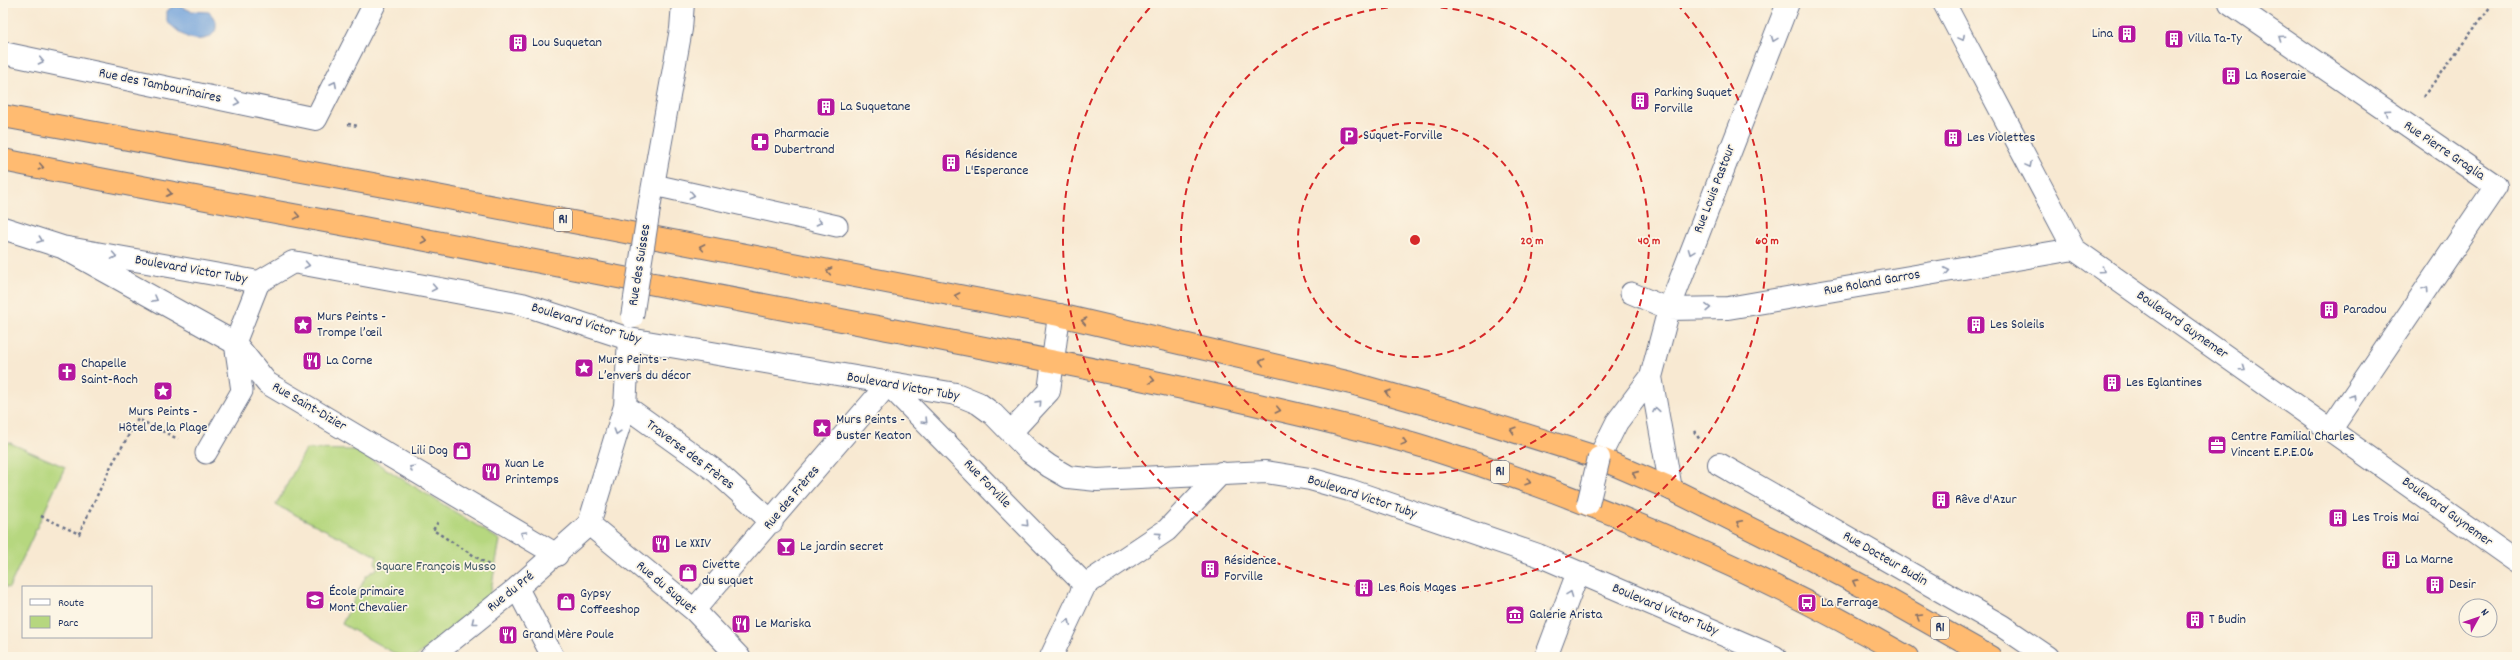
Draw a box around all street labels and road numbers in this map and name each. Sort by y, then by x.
street label: Rue des Tambourinaires [97,63,223,109]
street label: Rue Pierre Graglia [2399,116,2489,186]
street label: Rue Louis Pastour [1689,141,1741,236]
road number: R1 [554,209,572,231]
street label: Rue des Suisses [624,223,656,307]
street label: Boulevard Victor Tuby [133,250,249,290]
street label: Rue Roland Garros [1822,265,1922,301]
street label: Boulevard Guynemer [2132,286,2233,365]
street label: Boulevard Victor Tuby [529,298,644,350]
street label: Boulevard Victor Tuby [845,367,961,407]
street label: Rue Saint-Dizier [268,378,351,437]
street label: Traverse des Frères [642,415,739,495]
street label: Rue Forville [959,455,1015,513]
street label: Rue des Frères [759,461,825,535]
road number: R1 [1491,461,1509,483]
street label: Boulevard Victor Tuby [1305,470,1420,524]
street label: Boulevard Guynemer [2397,472,2497,552]
street label: Rue Docteur Budin [1839,527,1931,591]
street label: Rue du Suquet [631,557,701,619]
street label: Rue du Pré [483,567,539,617]
street label: Boulevard Victor Tuby [1609,579,1722,642]
road number: R1 [1931,617,1949,639]

